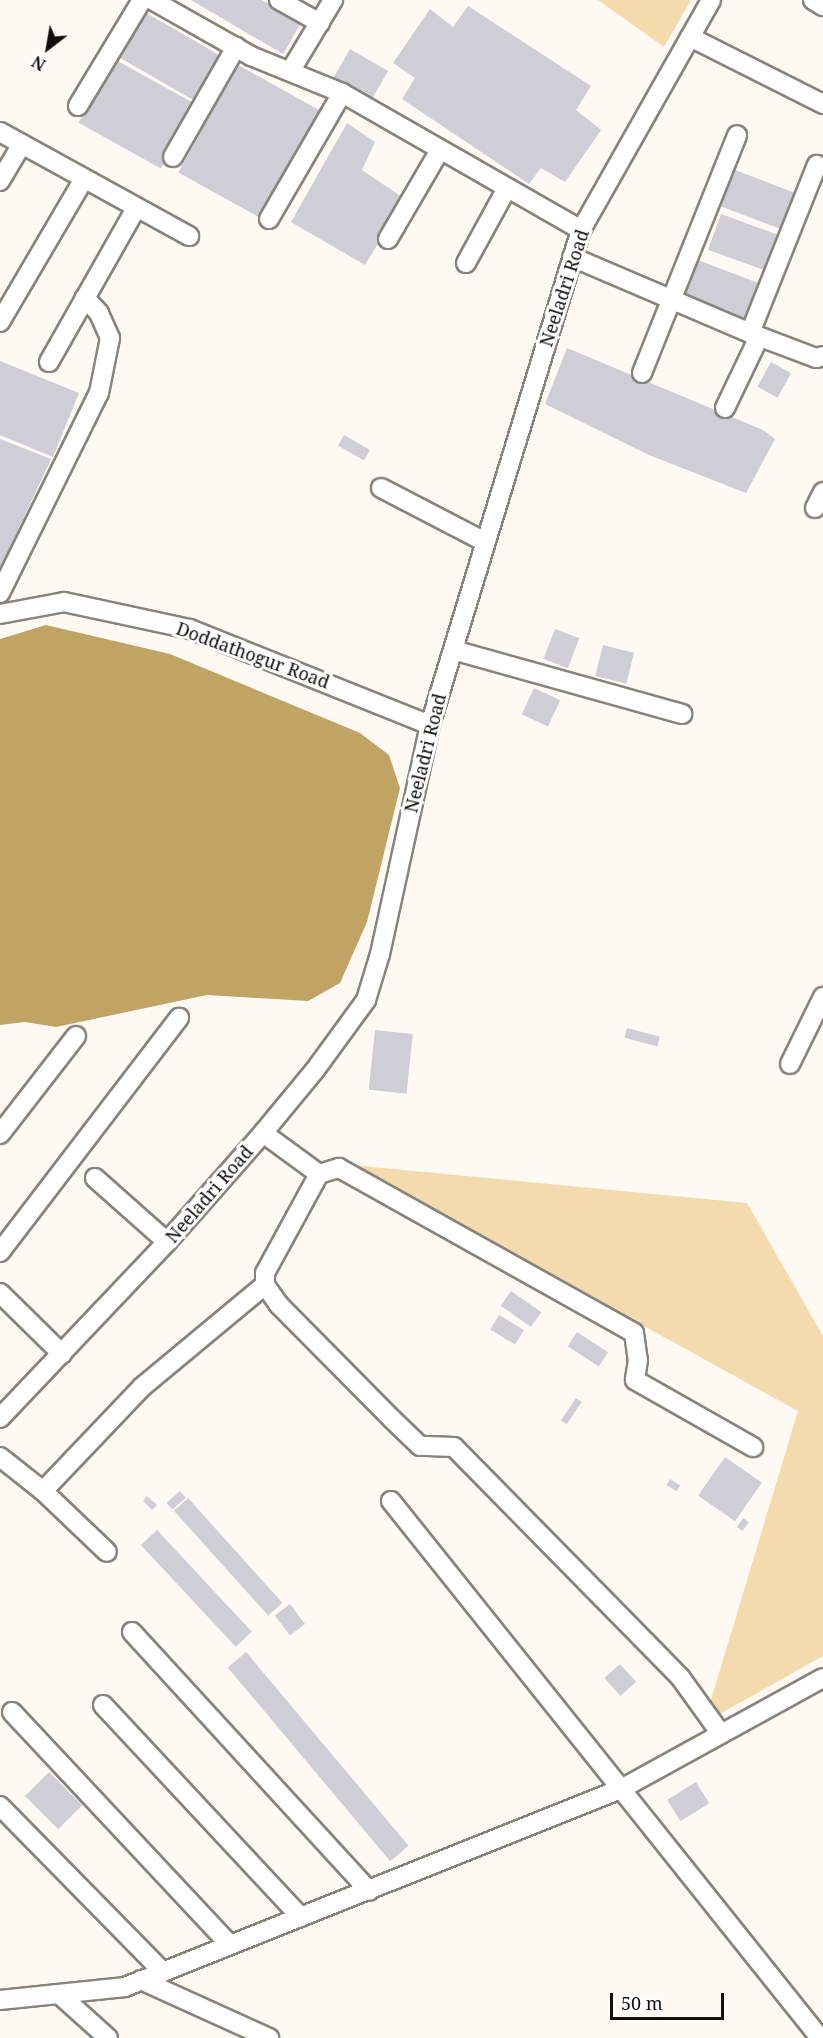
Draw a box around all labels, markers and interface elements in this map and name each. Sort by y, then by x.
north arrow [18,18,78,78]
text: N [28,51,50,76]
street label: Neeladri Road [535,227,593,349]
street label: Doddathogur Road [173,617,333,693]
street label: Neeladri Road [400,691,450,815]
street label: Neeladri Road [161,1141,257,1247]
scale bar [613,1981,727,2019]
text: 50 m [621,1991,663,2015]

